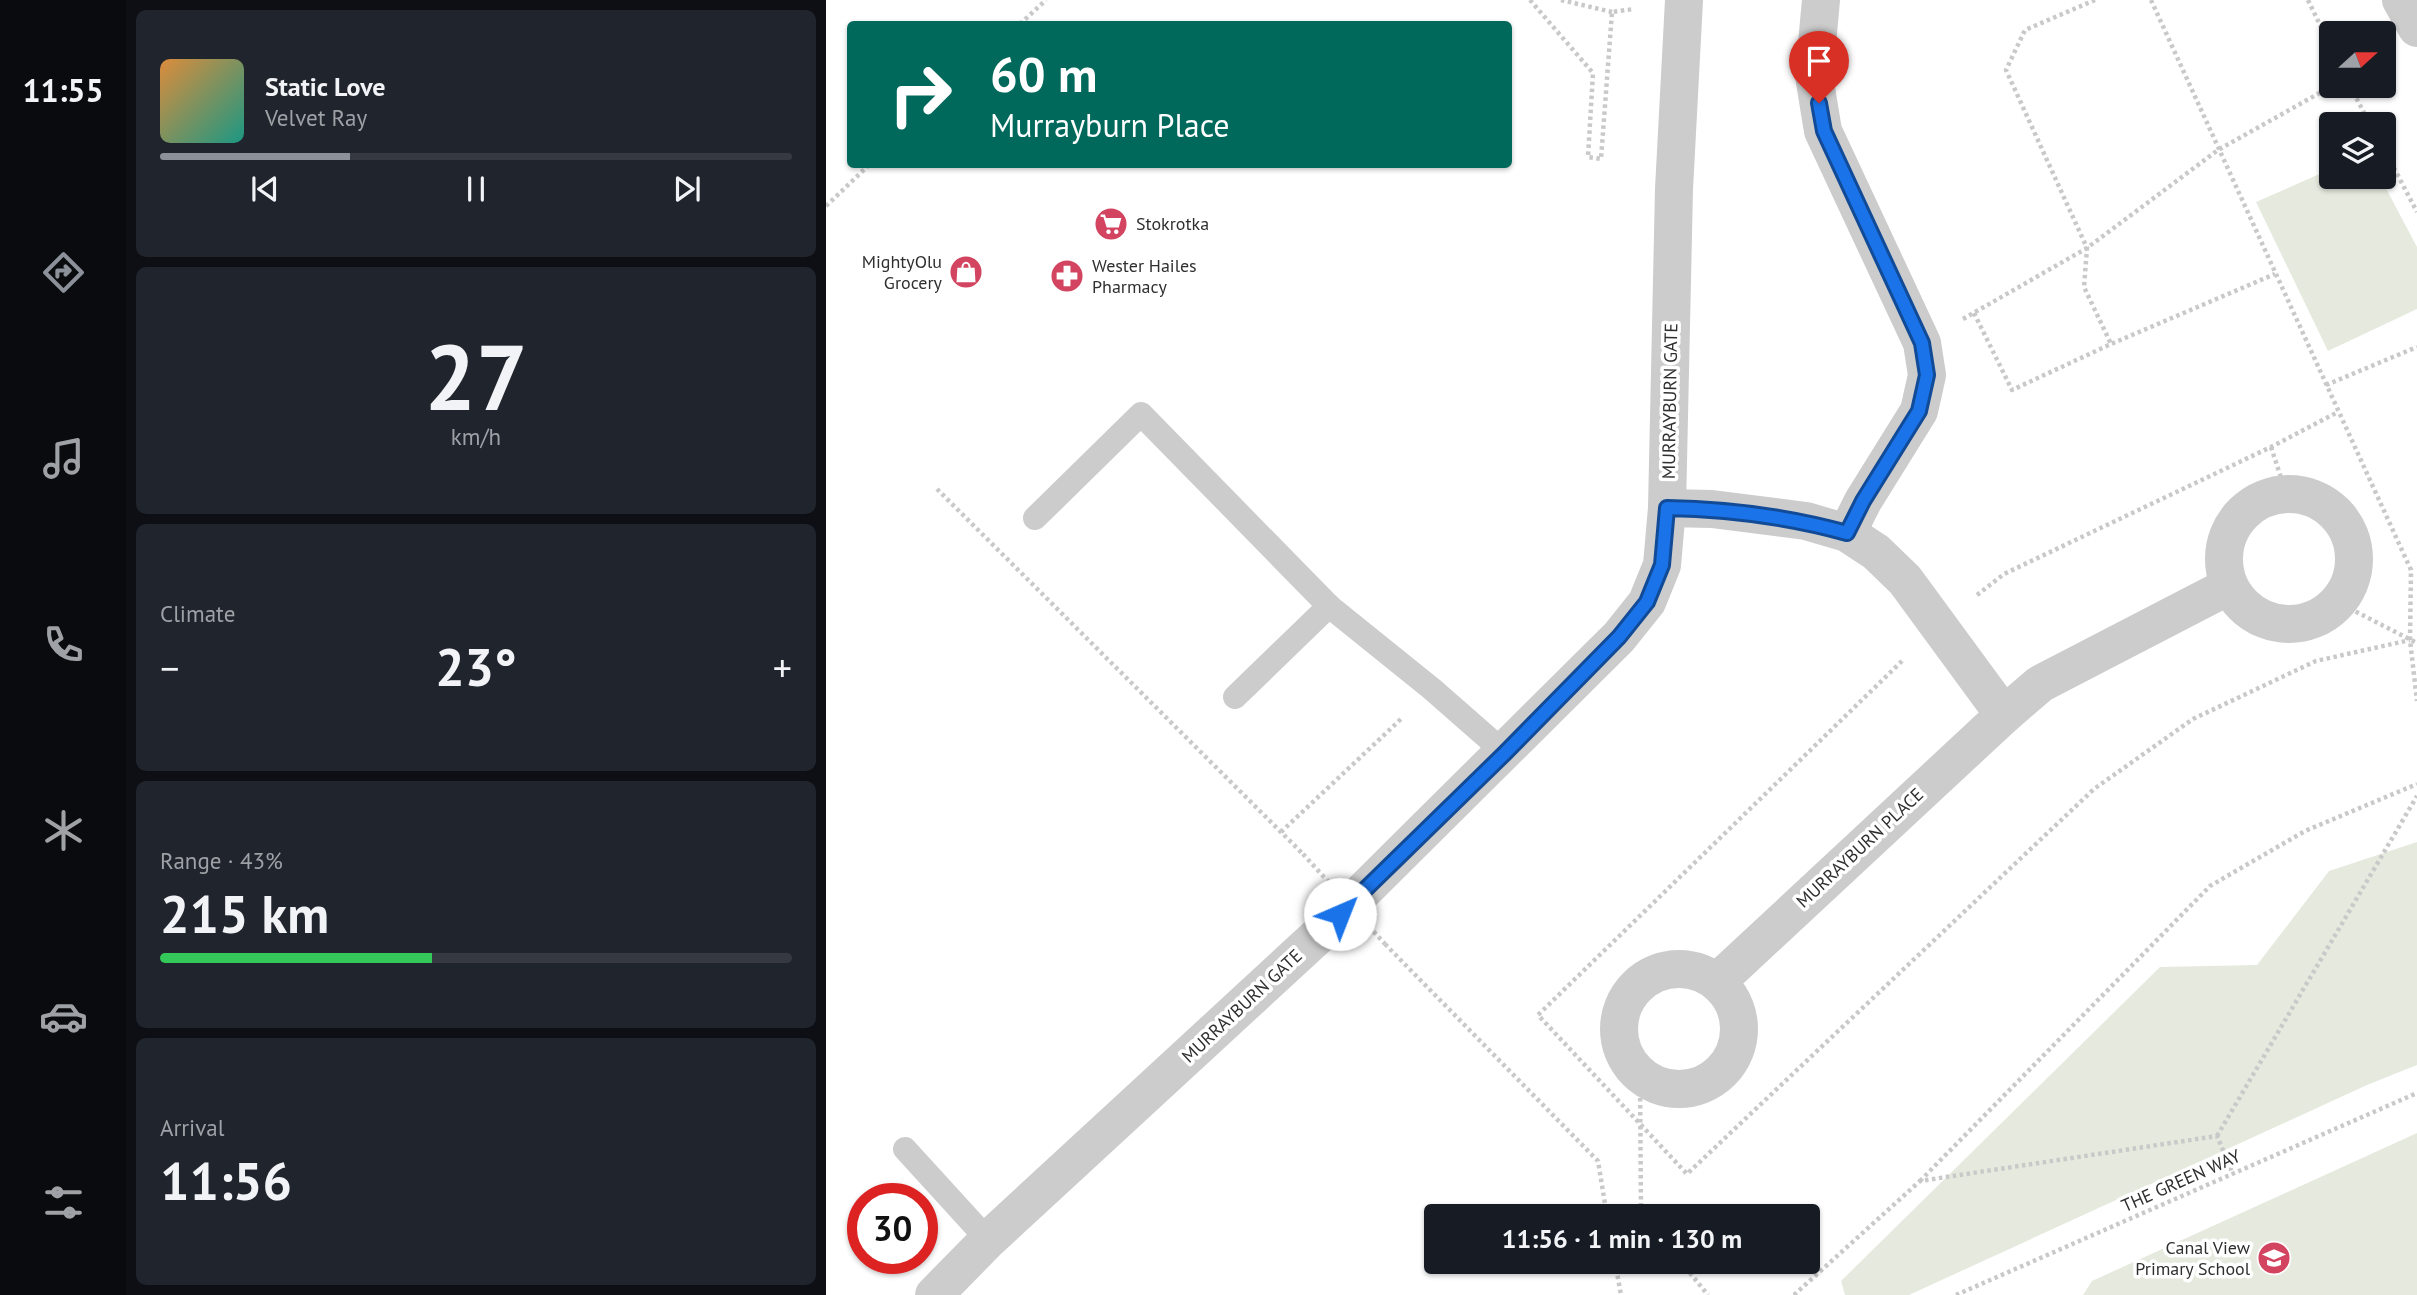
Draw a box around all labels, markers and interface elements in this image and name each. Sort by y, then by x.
north arrow [2319,21,2396,98]
map controls [2319,21,2396,189]
pin [1789,31,1849,103]
text: 60 m [990,42,1097,106]
icon: arrive [1800,42,1838,80]
icon: right [875,49,966,140]
text: 11:55 [22,69,104,111]
text: Static Love [265,70,386,103]
text: Velvet Ray [265,103,367,132]
text: Murrayburn Place [990,104,1230,146]
button: layers [2319,112,2396,189]
icon: previous [246,170,284,208]
icon: pause [457,170,495,208]
icon: next [668,170,706,208]
supermarket icon: Stokrotka [1092,205,1130,243]
place label: Stokrotka [1136,212,1209,235]
icon: directions [39,248,88,297]
place label: MightyOlu Grocery [862,250,943,294]
shop icon: MightyOlu Grocery [947,253,985,291]
place label: Wester Hailes Pharmacy [1092,254,1197,298]
pharmacy icon: Wester Hailes Pharmacy [1048,257,1086,295]
text: 27 [424,317,528,435]
street label: MURRAYBURN GATE [1657,323,1682,479]
text: km/h [451,422,501,451]
icon: music [39,434,88,483]
text: Climate [160,599,235,628]
icon: phone [39,620,88,669]
text: 23° [435,633,517,700]
text: − [160,643,179,692]
text: + [773,643,792,692]
street label: MURRAYBURN PLACE [1791,783,1928,913]
icon: climate [39,806,88,855]
text: Range · 43% [160,846,283,875]
position arrow [1303,877,1377,951]
text: 215 km [160,880,329,947]
street label: MURRAYBURN GATE [1177,944,1307,1067]
icon: car [39,992,88,1041]
text: Arrival [160,1113,224,1142]
street label: THE GREEN WAY [2118,1144,2244,1217]
text: 11:56 [160,1147,292,1214]
icon: filters [39,1178,88,1227]
speed limit sign: 30 [847,1183,938,1274]
text: 11:56 · 1 min · 130 m [1502,1222,1742,1255]
place label: Canal View Primary School [2135,1236,2251,1280]
school or university icon: Canal View Primary School [2255,1239,2293,1277]

